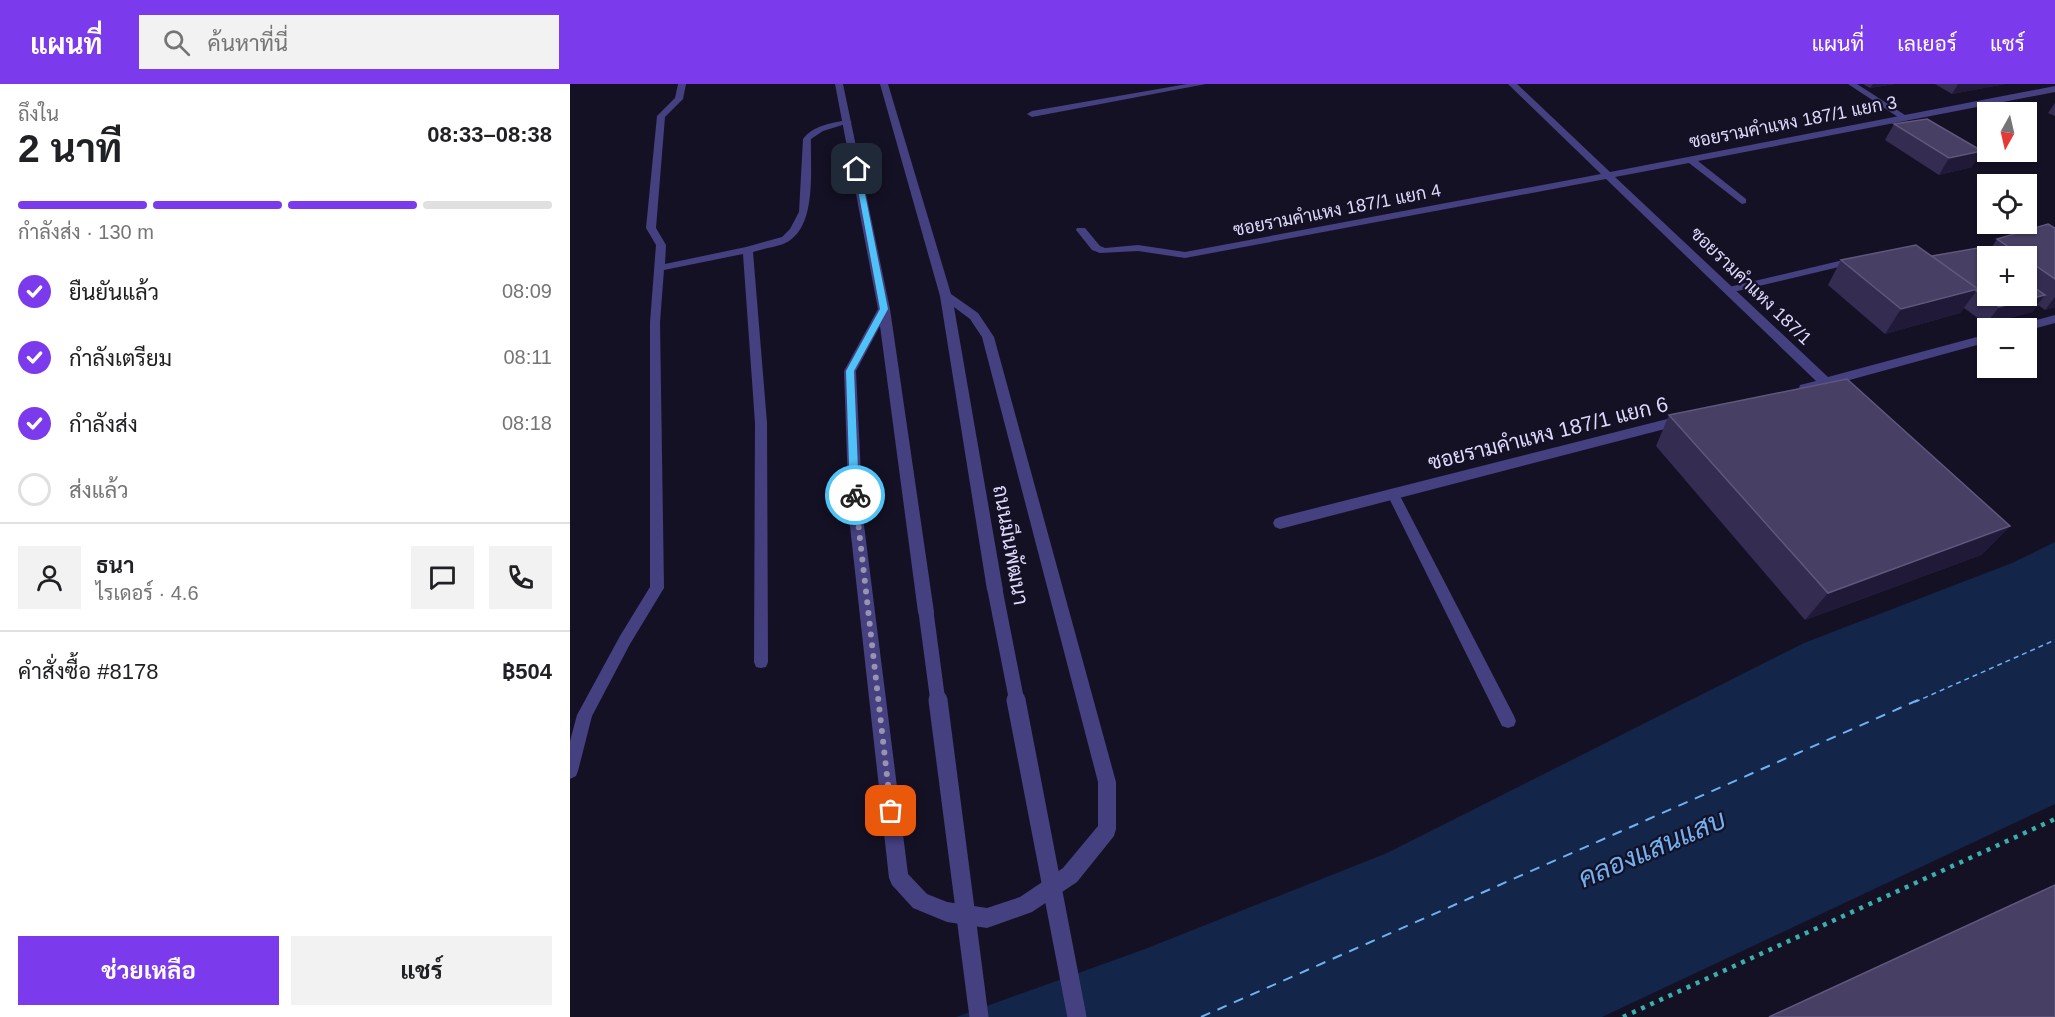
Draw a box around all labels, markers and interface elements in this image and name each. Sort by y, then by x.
search box [139,15,559,69]
icon: search [160,26,193,59]
text: แผนที่ [30,29,103,60]
text: ค้นหาที่นี่ [208,31,288,56]
text: แผนที่ [1812,32,1864,55]
text: เลเยอร์ [1897,32,1957,55]
text: แชร์ [1990,32,2025,55]
street label: ซอยรามคำแหง 187/1 แยก 3 [1687,92,1899,152]
north arrow [1977,102,2037,162]
map controls [1977,102,2037,378]
text: ถึงใน [18,103,59,125]
text: 08:33–08:38 [427,122,552,147]
text: 2 นาที [18,127,122,170]
pin [831,143,882,194]
icon: home [840,152,873,185]
button: locate [1977,174,2037,234]
street label: ซอยรามคำแหง 187/1 แยก 4 [1231,180,1443,240]
text: กำลังส่ง · 130 m [18,221,154,243]
street label: ซอยรามคำแหง 187/1 [1686,223,1816,349]
button: + [1977,246,2037,306]
icon: check [18,275,51,308]
text: ยืนยันแล้ว [69,280,159,305]
text: 08:09 [502,280,552,302]
button: − [1977,318,2037,378]
icon: check [18,341,51,374]
text: กำลังเตรียม [69,346,172,371]
text: 08:11 [503,346,552,368]
street label: ซอยรามคำแหง 187/1 แยก 6 [1426,392,1670,474]
icon: check [18,407,51,440]
text: กำลังส่ง [69,412,138,437]
text: 08:18 [502,412,552,434]
courier [825,465,885,525]
text: ส่งแล้ว [69,478,129,503]
icon: bike [839,479,872,512]
street label: ถนนมีนพัฒนา [989,483,1034,607]
button: person [18,546,81,609]
button: chat [411,546,474,609]
button: phone [489,546,552,609]
text: ธนา [96,553,134,578]
text: ไรเดอร์ · 4.6 [96,582,199,604]
text: คำสั่งซื้อ #8178 [18,659,158,684]
text: ฿504 [502,659,552,684]
pin [865,785,916,836]
icon: bag [874,794,907,827]
water label: คลองแสนแสบ [1574,804,1730,894]
button: ช่วยเหลือ [18,936,279,1005]
button: แชร์ [291,936,552,1005]

